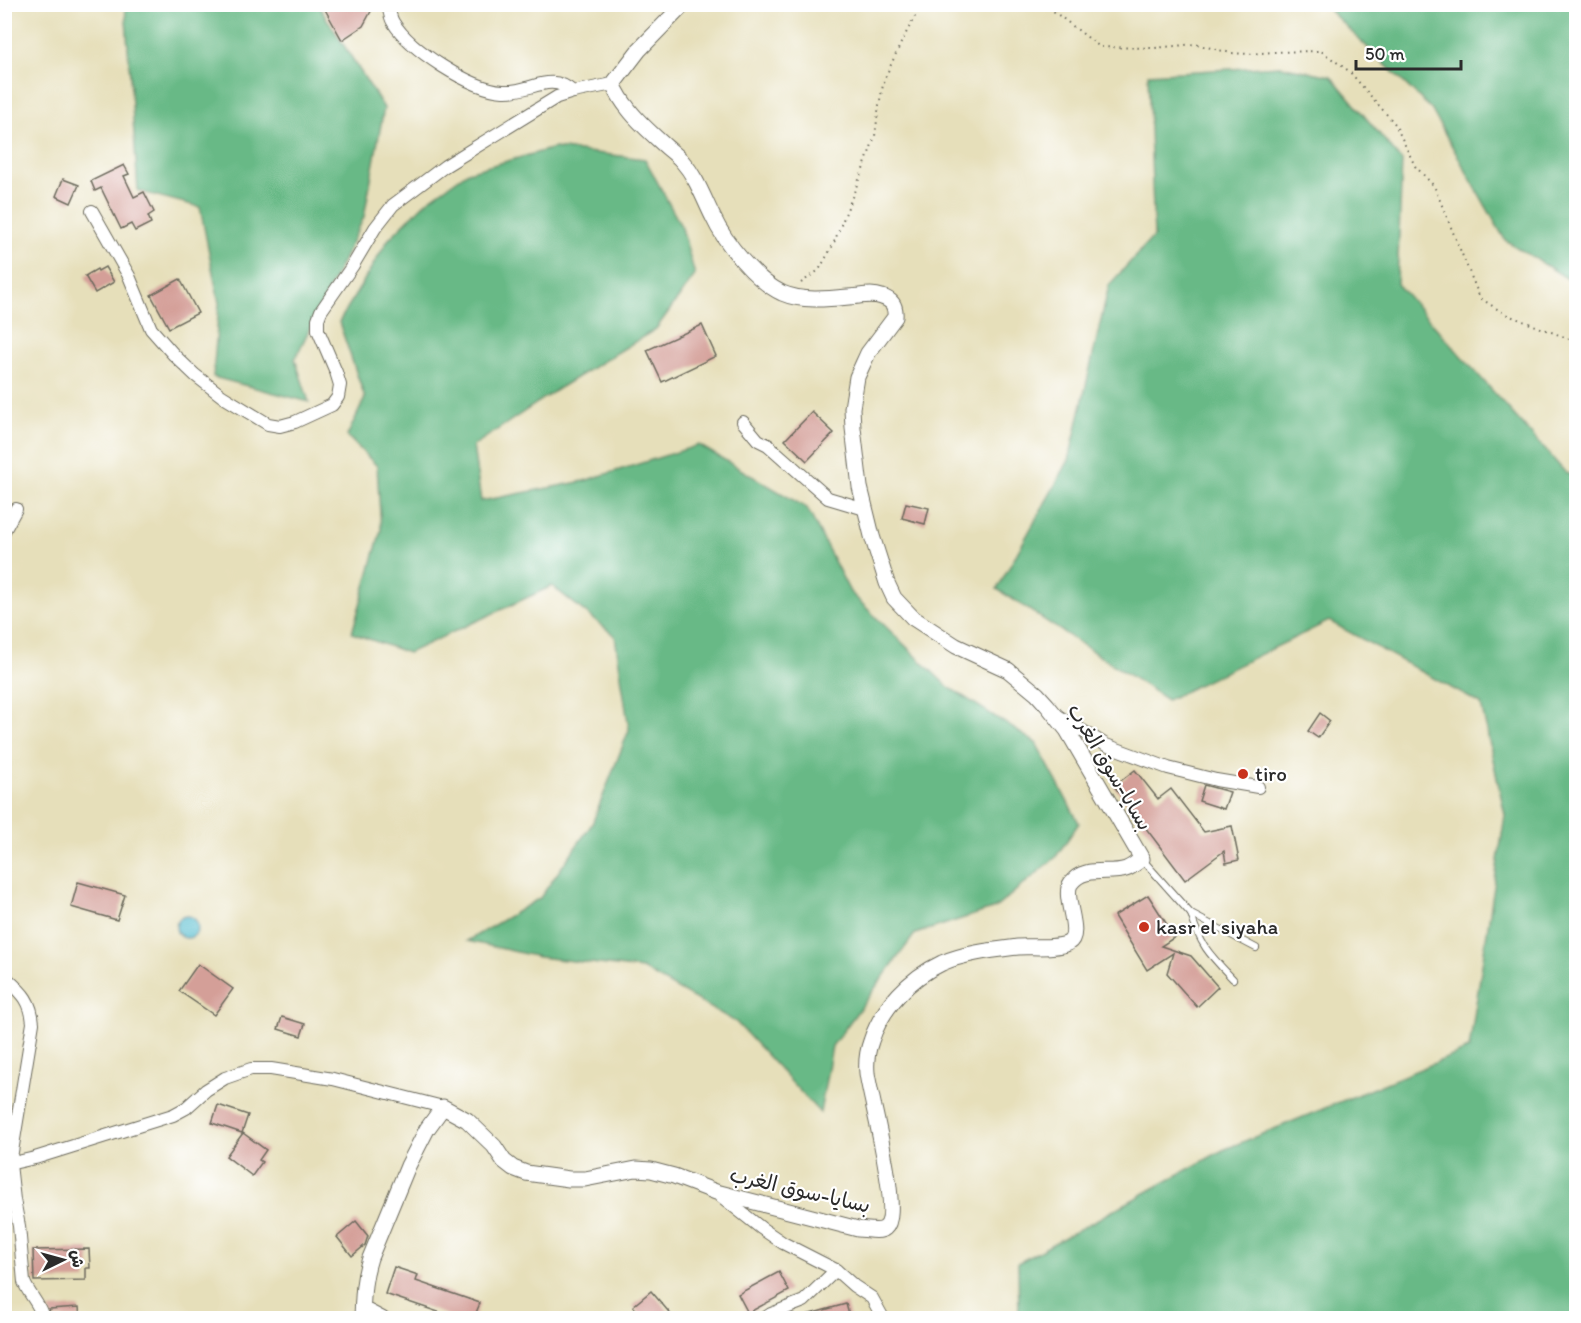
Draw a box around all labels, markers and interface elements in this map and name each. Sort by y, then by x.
scale bar [1356,33,1461,71]
text: 50 m [1365,43,1405,65]
street label: بسايا-سوق الغرب [1062,699,1158,835]
place label: tiro [1255,761,1287,786]
marker: tiro [1236,767,1250,781]
place label: kasr el siyaha [1156,914,1278,939]
marker: kasr el siyaha [1137,920,1151,934]
street label: بسايا-سوق الغرب [727,1161,873,1219]
north arrow [33,1230,93,1290]
text: ش [67,1249,88,1268]

